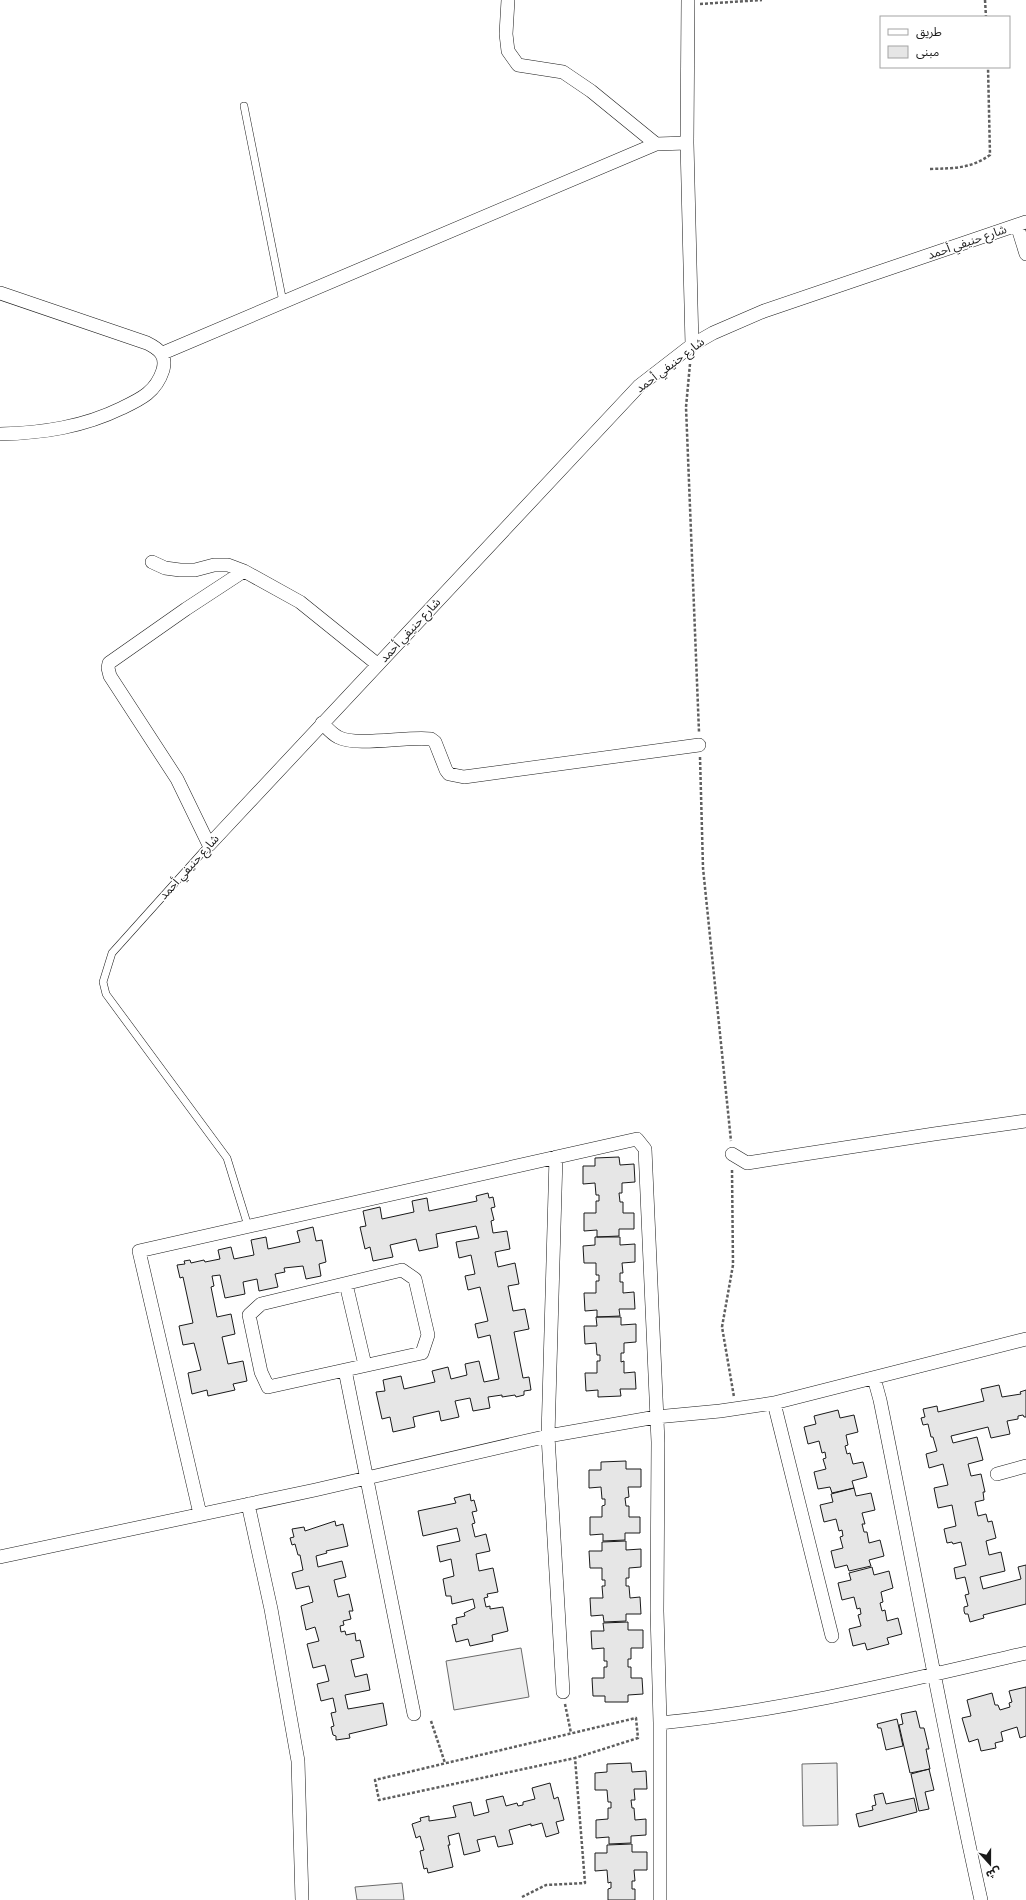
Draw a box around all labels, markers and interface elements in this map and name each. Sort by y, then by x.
legend [880,16,1010,68]
text: طريق [916,25,942,40]
text: مبنى [916,45,939,59]
street label: شارع حنيفي أحمد [926,221,1009,265]
street label: شارع حنيفي أحمد [633,334,709,398]
street label: شارع حنيفي أحمد [376,595,445,667]
street label: شارع حنيفي أحمد [156,831,224,904]
north arrow [970,1844,1010,1884]
text: ش [984,1864,1003,1882]

